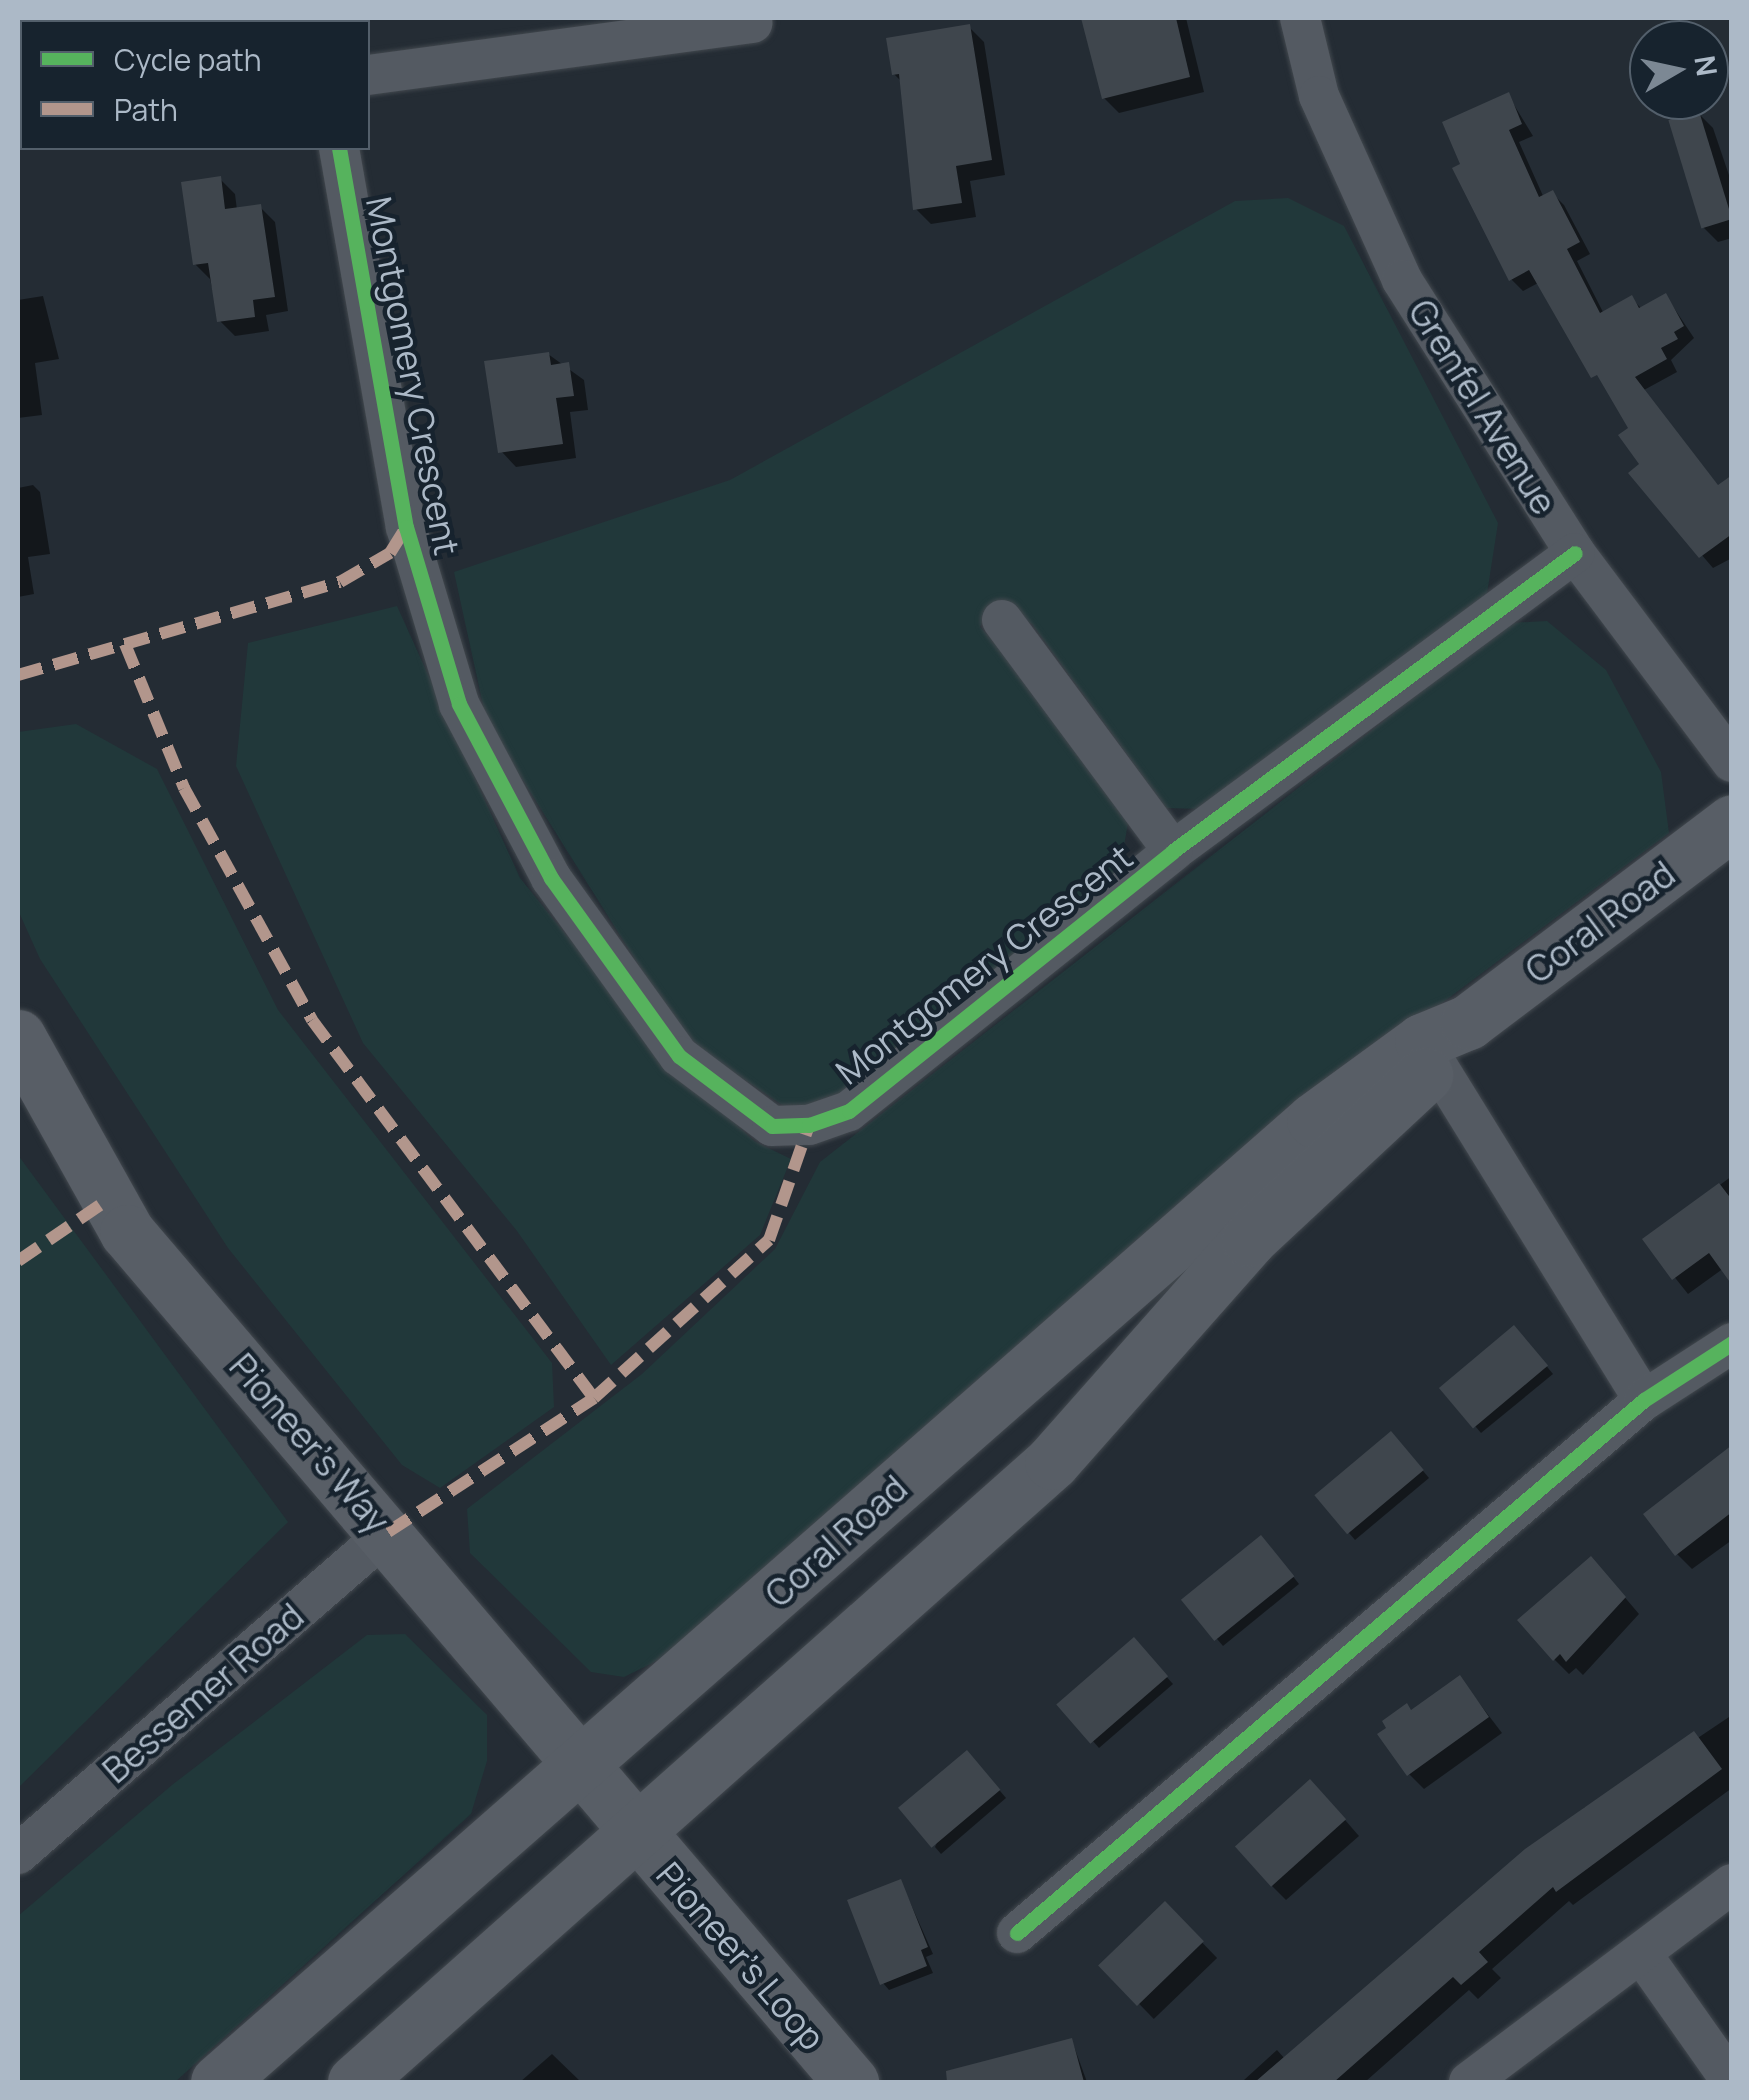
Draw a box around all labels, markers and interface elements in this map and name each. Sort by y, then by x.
legend [20,20,370,150]
north arrow [1629,20,1729,120]
text: Cycle path [114,39,262,80]
text: N [1686,53,1727,79]
text: Path [114,89,178,130]
street label: Montgomery Crescent [358,193,468,559]
street label: Grenfel Avenue [1400,292,1566,522]
street label: Montgomery Crescent [828,835,1140,1093]
street label: Coral Road [1517,853,1683,991]
street label: Pioneer's Way [221,1345,399,1541]
street label: Coral Road [757,1467,915,1615]
street label: Bessemer Road [94,1595,312,1791]
street label: Pioneer's Loop [648,1854,834,2058]

